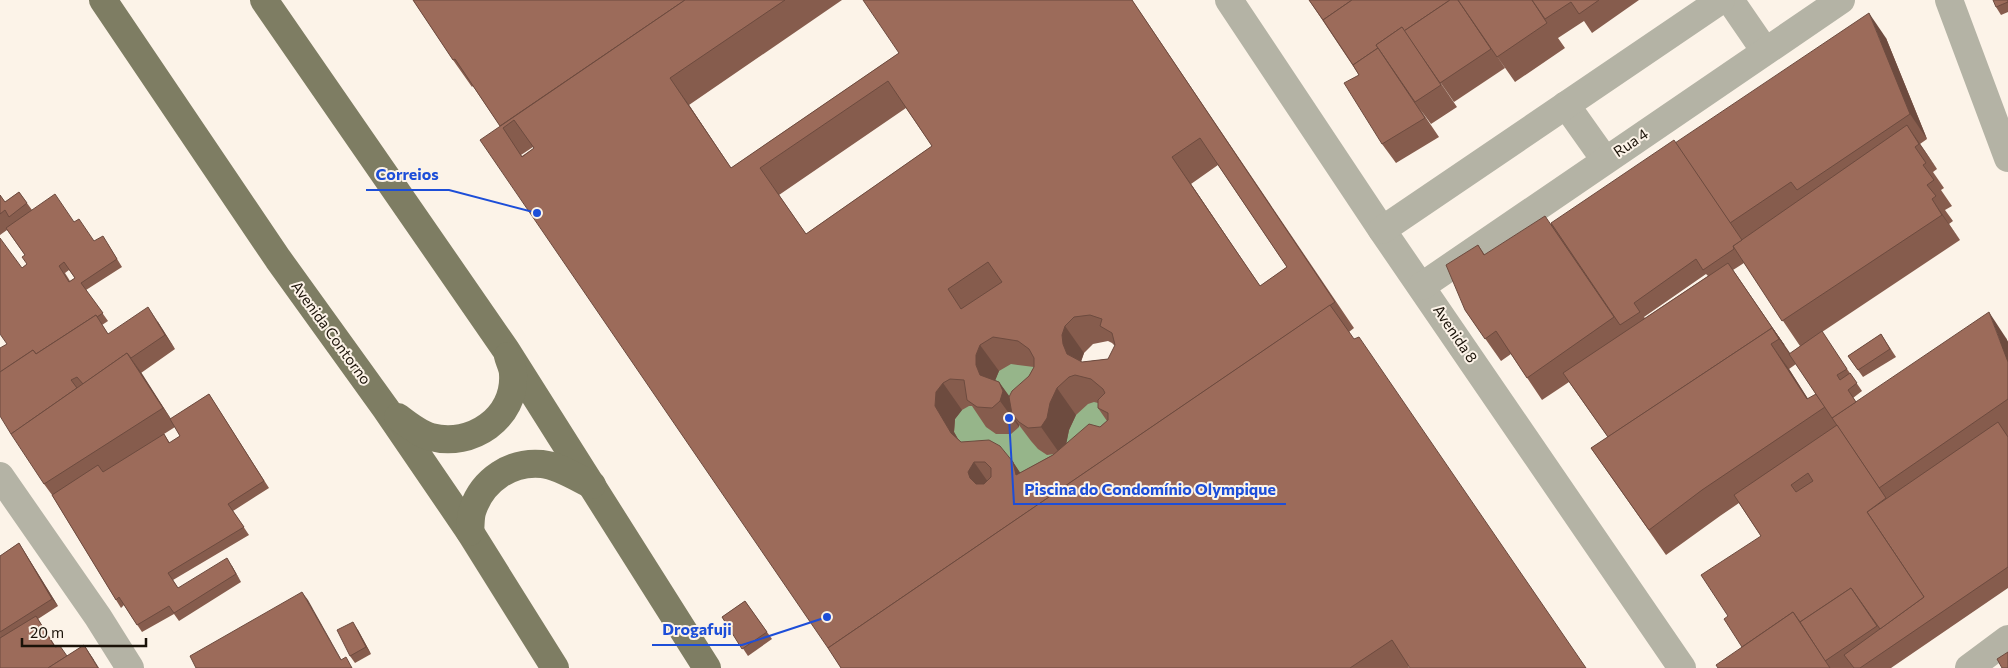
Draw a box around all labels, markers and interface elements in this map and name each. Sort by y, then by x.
street label: Rua 4 [1610,124,1651,160]
callout: Correios [366,159,449,190]
text: Correios [375,164,439,183]
street label: Avenida Contorno [288,277,375,388]
street label: Avenida 8 [1430,301,1482,366]
callout: Piscina do Condomínio Olympique [1014,473,1286,504]
text: Piscina do Condomínio Olympique [1024,479,1276,498]
callout: Drogafuji [652,614,742,645]
scale bar [22,616,146,648]
text: Drogafuji [662,619,732,638]
text: 20 m [30,623,64,641]

